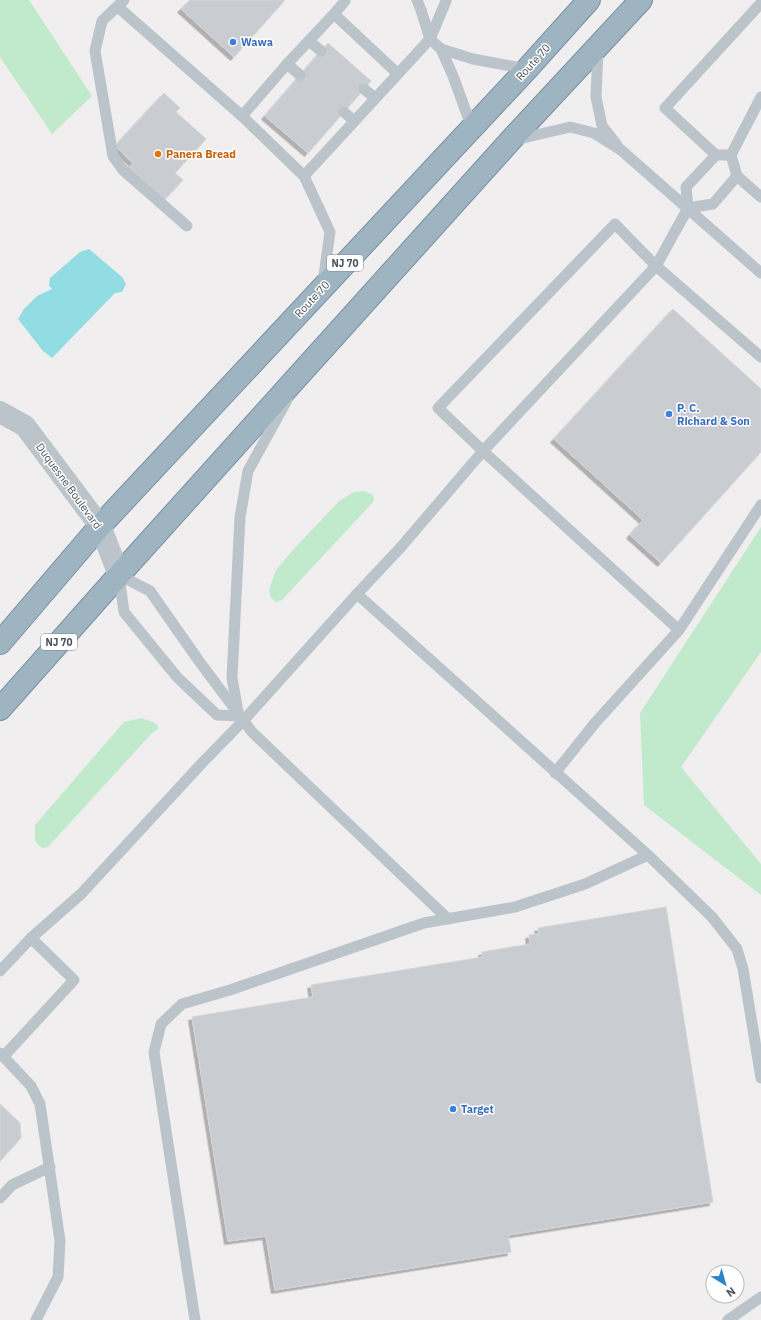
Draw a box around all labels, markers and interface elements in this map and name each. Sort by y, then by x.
place label: Wawa [241,35,273,49]
marker: Wawa [228,37,238,47]
street label: Route 70 [513,41,553,83]
place label: Panera Bread [166,147,236,161]
marker: Panera Bread [153,149,163,159]
road number: NJ 70 [327,255,363,271]
street label: Route 70 [292,278,332,320]
place label: P. C. Richard & Son [677,401,750,428]
marker: P. C. Richard & Son [664,409,674,419]
street label: Duquesne Boulevard [33,440,105,532]
road number: NJ 70 [41,634,77,650]
place label: Target [461,1102,494,1116]
marker: Target [448,1104,458,1114]
north arrow [705,1264,745,1304]
text: N [724,1284,738,1300]

